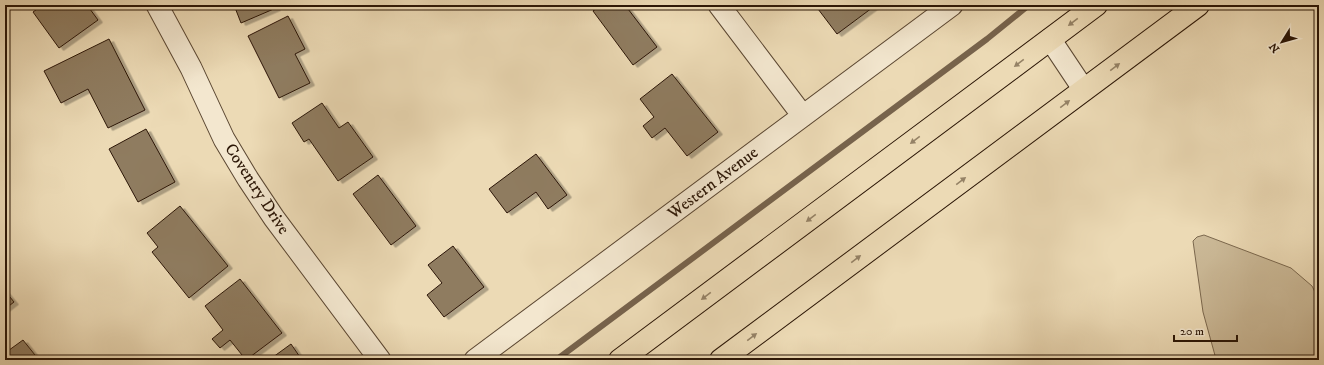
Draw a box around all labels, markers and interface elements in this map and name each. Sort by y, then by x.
one-way arrow [1068,18,1079,26]
north arrow [1262,22,1302,62]
text: N [1267,40,1283,55]
one-way arrow [1014,58,1024,66]
one-way arrow [1109,62,1120,71]
one-way arrow [1060,100,1070,108]
one-way arrow [909,136,920,145]
street label: Coventry Drive [219,139,295,239]
street label: Western Avenue [663,142,763,225]
one-way arrow [955,177,966,186]
one-way arrow [805,214,816,222]
one-way arrow [851,255,862,263]
one-way arrow [701,292,712,300]
scale bar [1174,317,1237,343]
text: 20 m [1180,324,1204,339]
one-way arrow [747,333,758,341]

